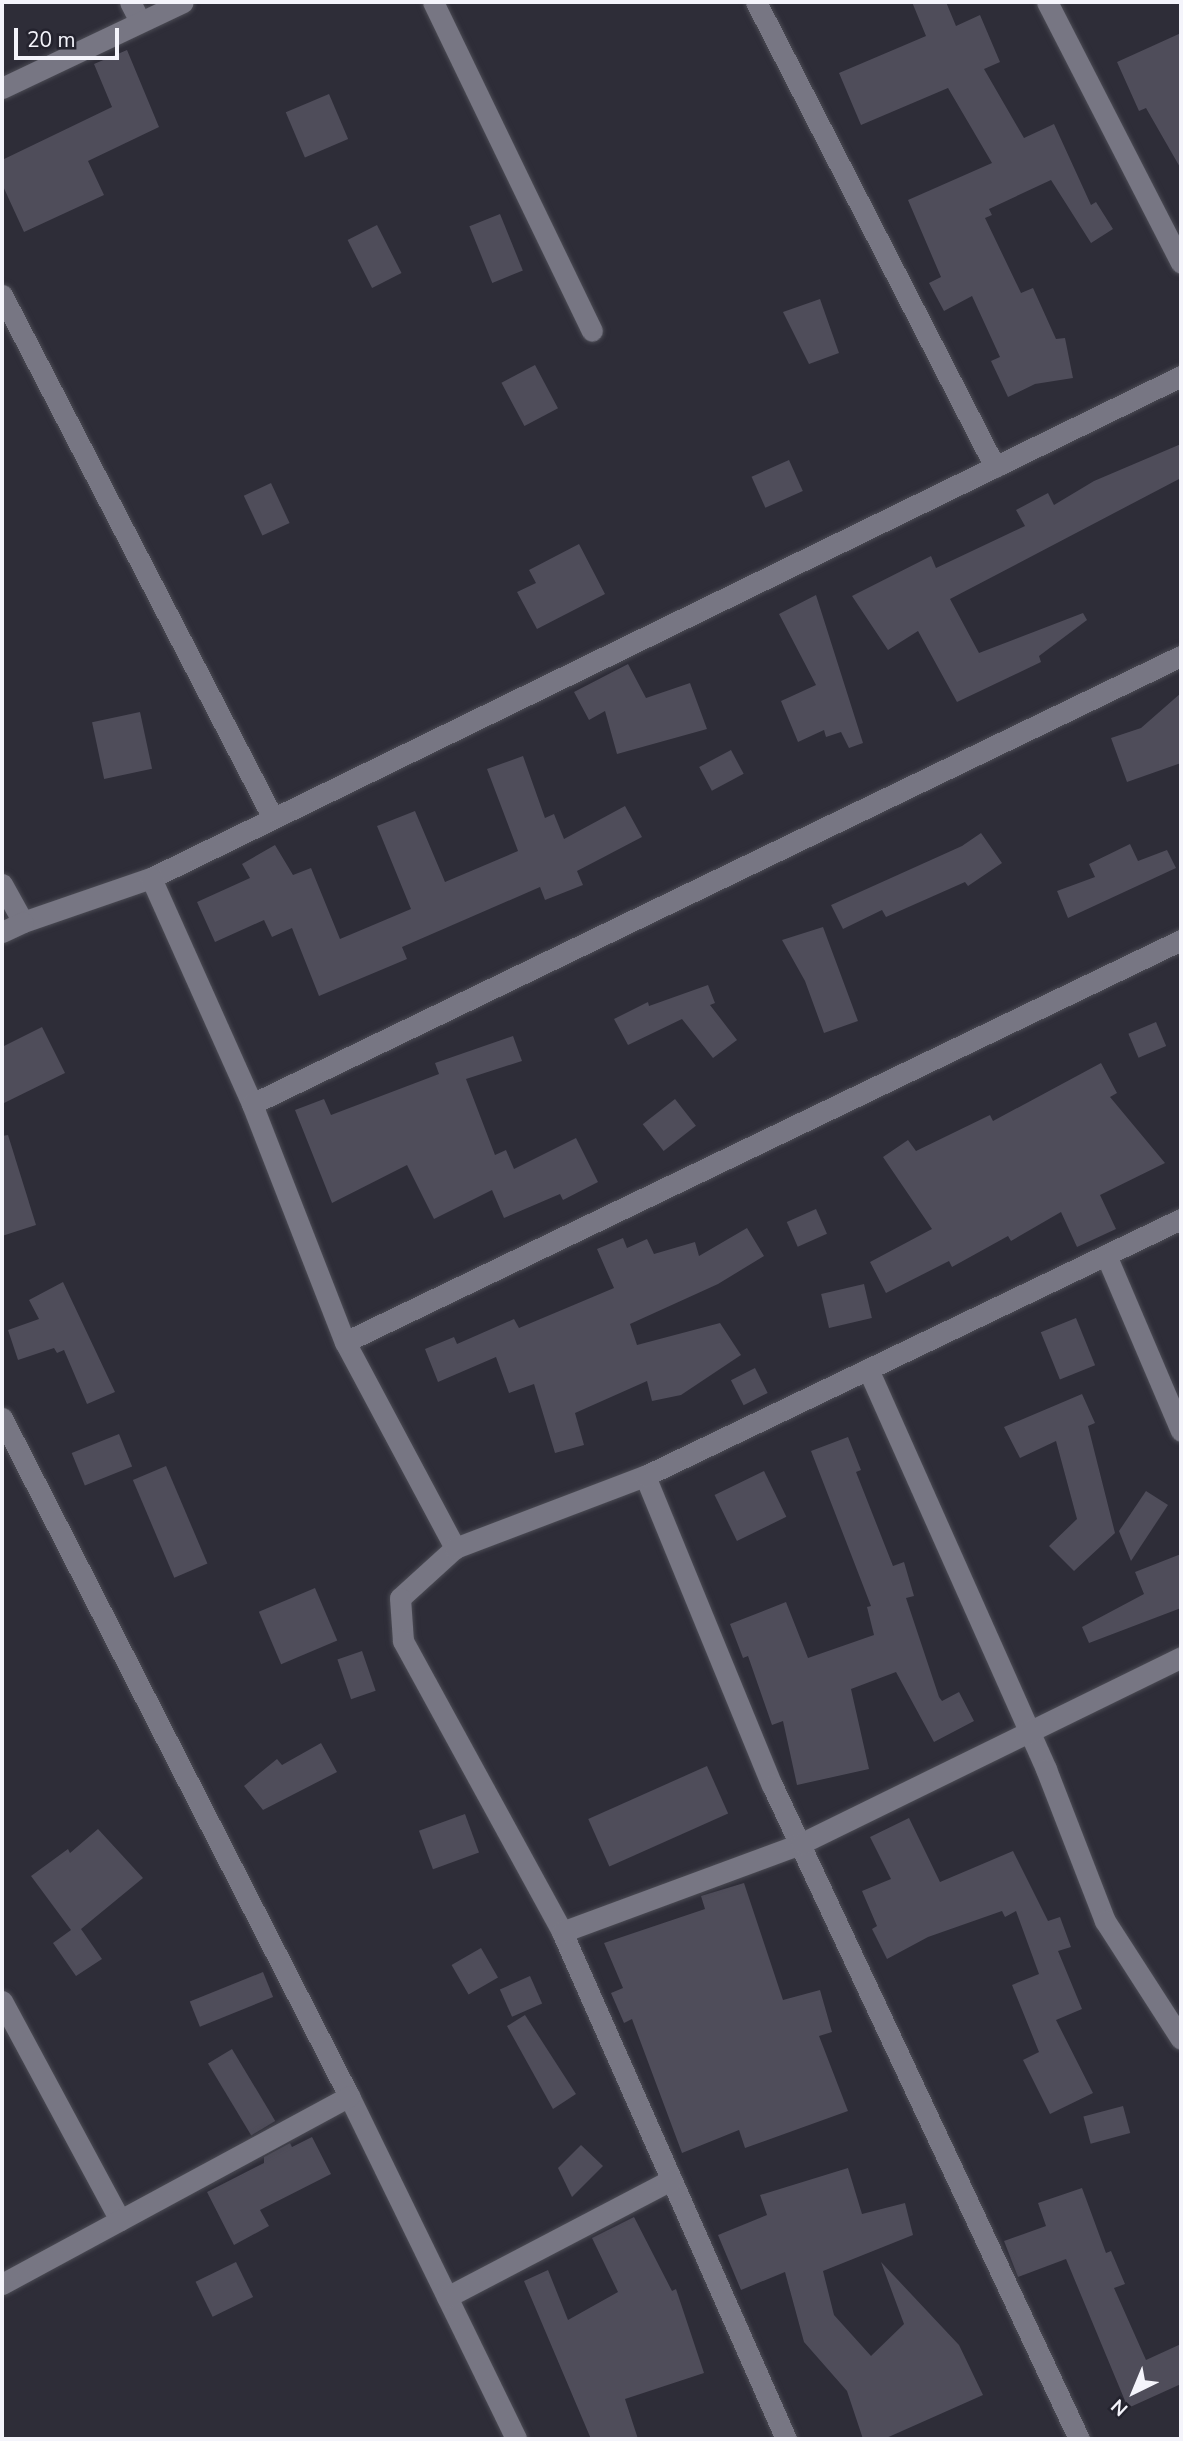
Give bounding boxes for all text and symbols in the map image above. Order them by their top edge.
scale bar [18,14,122,58]
text: 20 m [27,26,76,54]
north arrow [1099,2357,1169,2427]
text: N [1106,2393,1134,2422]

